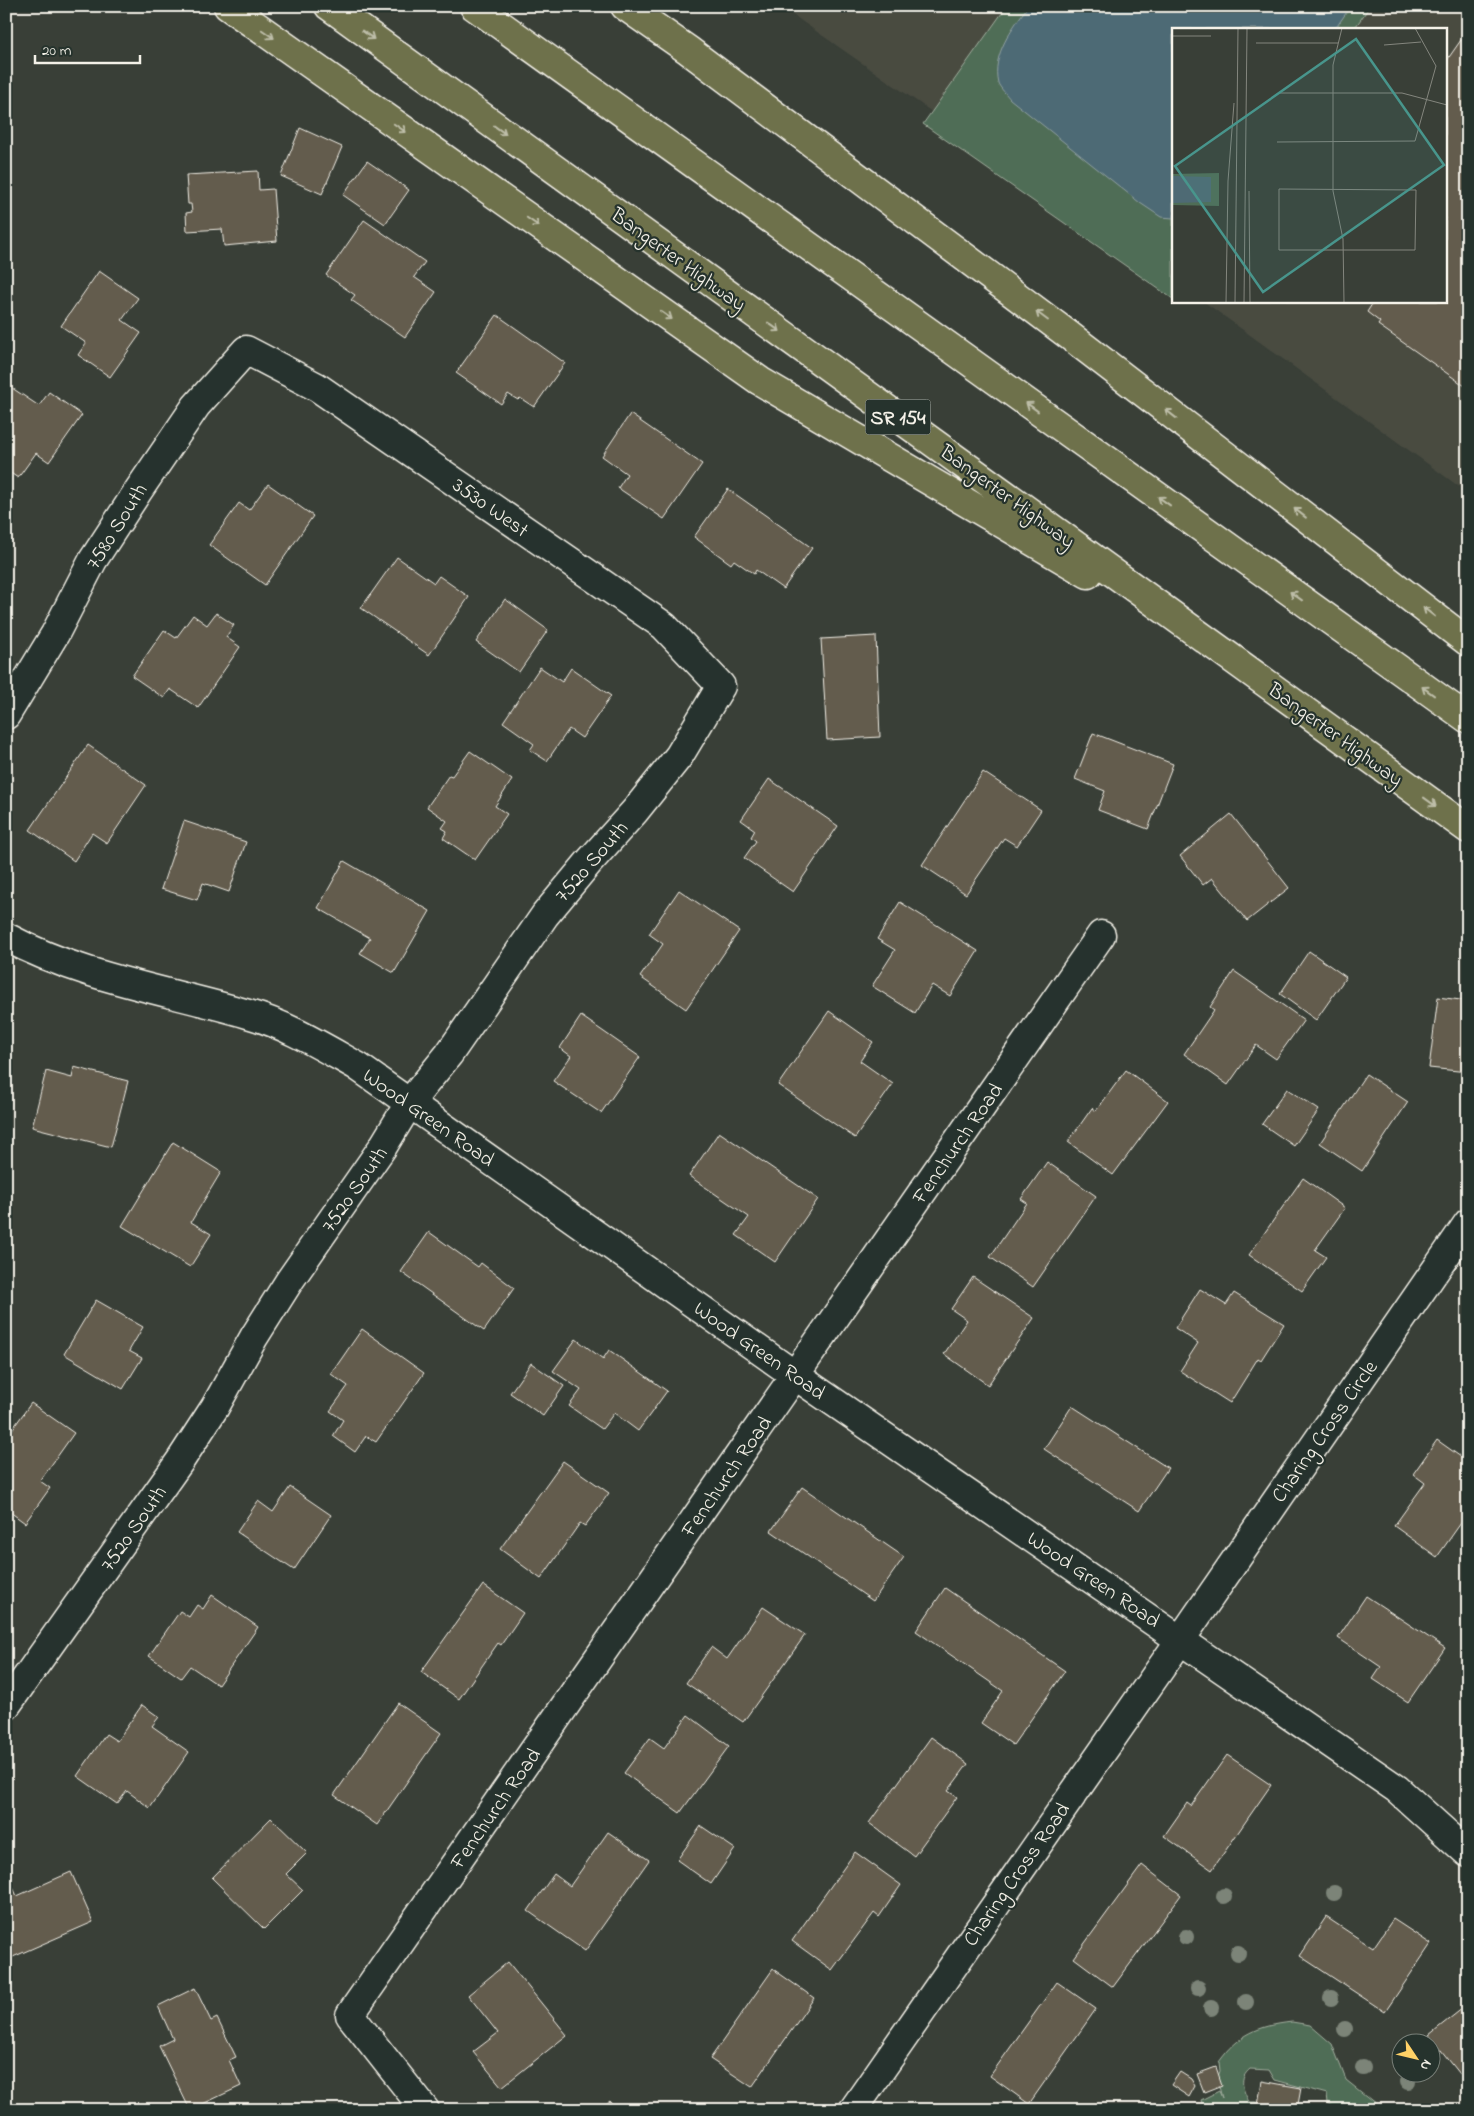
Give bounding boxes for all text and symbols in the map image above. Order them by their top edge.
inset map [1172,28,1446,302]
one-way arrow [260,29,274,40]
one-way arrow [361,30,375,40]
scale bar [35,32,140,64]
text: 20 m [42,40,72,62]
one-way arrow [393,123,407,133]
one-way arrow [493,125,507,135]
street label: Bangerter Highway [602,201,752,322]
one-way arrow [526,217,540,227]
one-way arrow [659,310,673,320]
one-way arrow [1036,310,1049,321]
one-way arrow [766,322,780,333]
road number: SR 154 [866,400,930,434]
one-way arrow [1025,402,1039,412]
one-way arrow [1165,409,1178,420]
street label: Bangerter Highway [931,438,1081,559]
street label: 3530 West [446,471,534,546]
street label: 7580 South [79,478,156,576]
one-way arrow [1157,496,1171,506]
one-way arrow [1294,508,1307,519]
one-way arrow [1289,591,1303,601]
one-way arrow [1423,607,1436,618]
street label: Bangerter Highway [1259,676,1409,797]
one-way arrow [1421,686,1435,696]
one-way arrow [1423,797,1437,807]
street label: 7520 South [549,815,636,909]
street label: Wood Green Road [356,1062,500,1175]
street label: Fenchurch Road [905,1077,1012,1211]
street label: 7520 South [315,1141,396,1239]
street label: Wood Green Road [687,1295,831,1408]
street label: Charing Cross Circle [1265,1354,1388,1511]
street label: Fenchurch Road [674,1410,781,1544]
street label: 7520 South [94,1480,175,1578]
street label: Wood Green Road [1020,1525,1166,1637]
street label: Fenchurch Road [443,1742,550,1876]
street label: Charing Cross Road [957,1797,1080,1954]
north arrow [1392,2034,1442,2084]
text: N [1414,2055,1437,2074]

